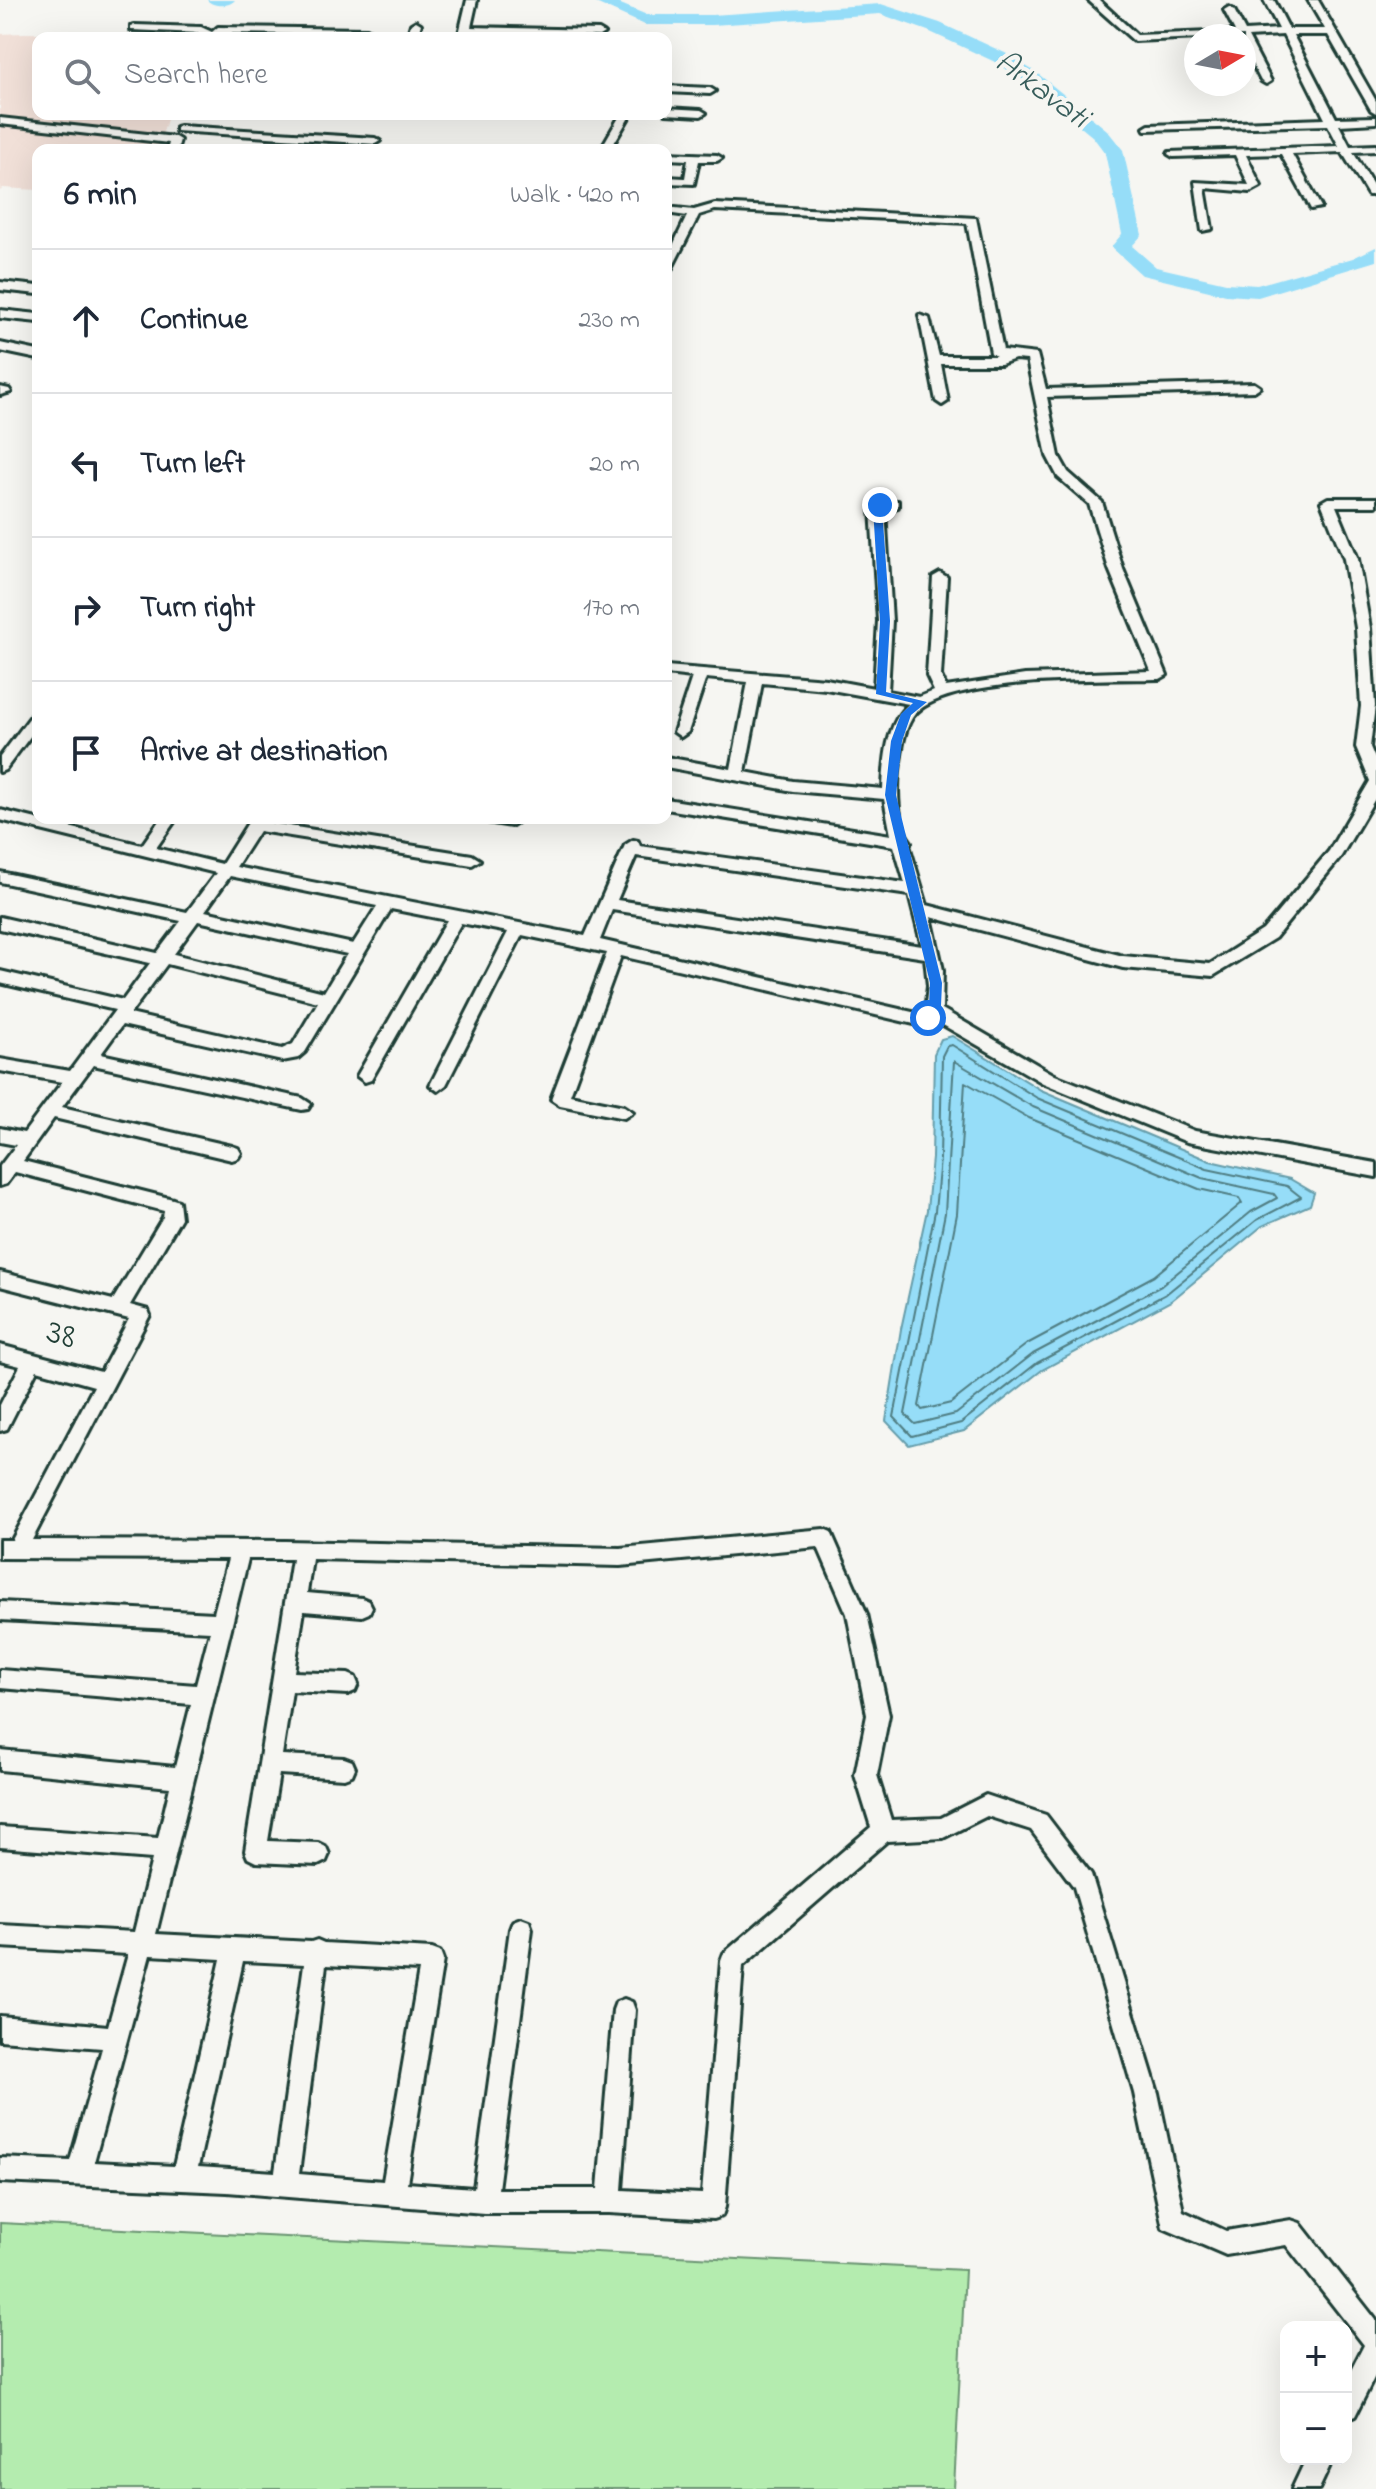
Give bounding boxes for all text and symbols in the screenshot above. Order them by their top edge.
north arrow [1184,24,1256,96]
search box [32,32,672,120]
water label: Arkavati [984,41,1101,143]
icon: search [60,54,104,98]
text: Search here [124,54,268,98]
text: 6 min [64,171,137,221]
text: Walk · 420 m [510,177,640,215]
icon: ahead [64,299,108,343]
text: Continue [140,299,248,343]
text: 230 m [578,302,640,340]
icon: left [64,443,108,487]
text: Turn left [140,443,245,487]
text: 20 m [589,446,640,484]
route end [862,487,898,523]
icon: right [64,587,108,631]
text: Turn right [140,587,255,631]
text: 170 m [583,590,640,628]
icon: arrive [64,731,108,775]
text: Arrive at destination [140,731,388,775]
route start [910,1000,946,1036]
street label: 38 [40,1307,82,1365]
map controls [1280,2321,1352,2465]
button: + [1280,2321,1352,2393]
button: − [1280,2393,1352,2465]

